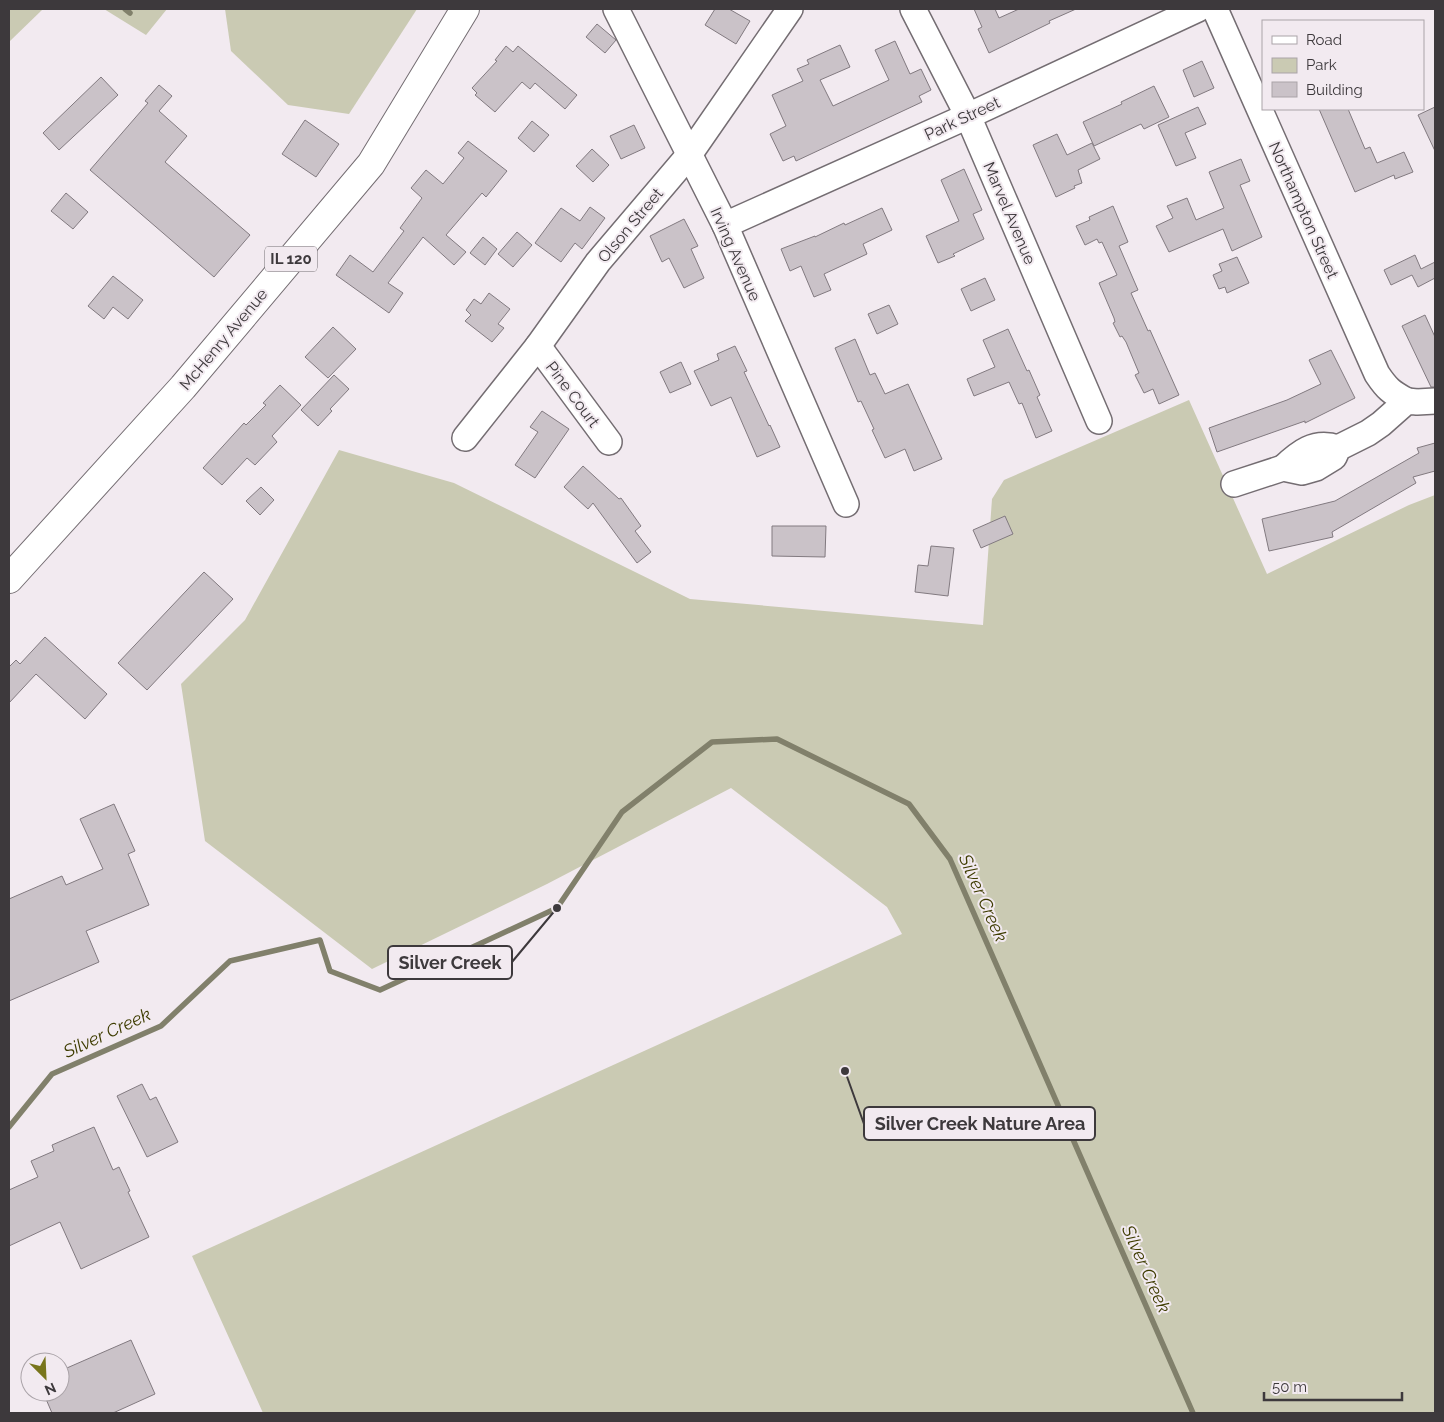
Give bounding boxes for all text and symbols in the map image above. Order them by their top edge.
legend [1262,20,1424,110]
text: Road [1306,31,1342,49]
text: Park [1306,56,1337,74]
text: Building [1306,81,1363,99]
street label: Park Street [921,92,1004,144]
street label: Northampton Street [1265,139,1343,282]
street label: Marvel Avenue [979,159,1040,267]
street label: Olson Street [594,184,667,266]
street label: Irving Avenue [706,204,765,304]
road number: IL 120 [265,246,317,272]
street label: McHenry Avenue [175,285,271,394]
street label: Pine Court [542,358,604,431]
water label: Silver Creek [954,850,1012,945]
callout: Silver Creek [388,946,512,979]
text: Silver Creek [399,952,502,973]
water label: Silver Creek [59,1003,154,1062]
callout: Silver Creek Nature Area [864,1107,1095,1140]
text: Silver Creek Nature Area [875,1113,1085,1134]
water label: Silver Creek [1117,1221,1175,1316]
north arrow [20,1352,70,1402]
scale bar [1264,1370,1402,1402]
text: 50 m [1272,1378,1307,1396]
text: N [42,1379,58,1398]

